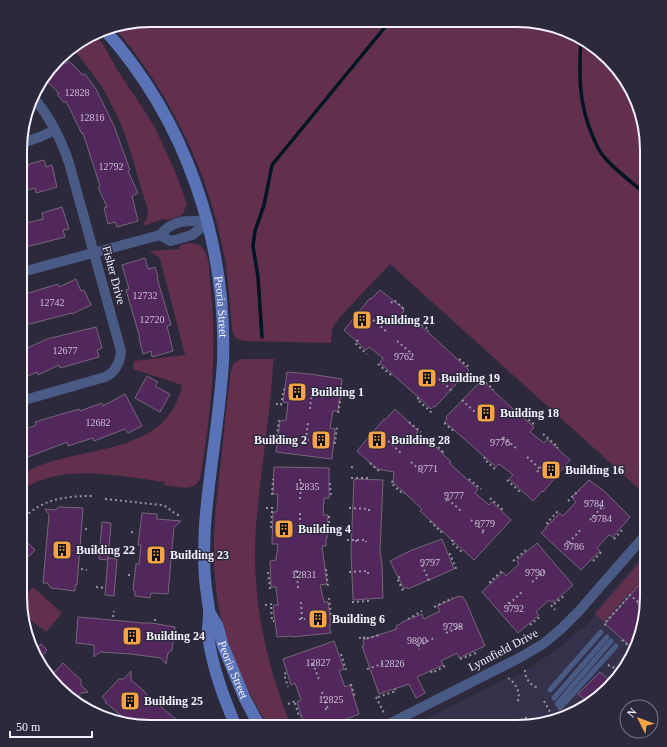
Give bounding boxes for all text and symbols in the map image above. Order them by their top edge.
house number: 12828 [65,87,90,98]
house number: 12816 [80,112,105,123]
house number: 12792 [99,161,124,172]
street label: Fisher Drive [99,244,129,306]
street label: Peoria Street [211,275,230,338]
house number: 12732 [133,290,158,301]
house number: 12742 [40,297,65,308]
building icon: Building 21 [351,309,373,331]
place label: Building 21 [376,313,435,327]
house number: 12720 [140,314,165,325]
house number: 12677 [53,345,78,356]
house number: 9762 [394,351,414,362]
building icon: Building 19 [416,367,438,389]
place label: Building 19 [441,371,500,385]
building icon: Building 1 [286,381,308,403]
place label: Building 1 [311,385,364,399]
building icon: Building 18 [475,402,497,424]
place label: Building 18 [500,406,559,420]
house number: 12682 [86,417,111,428]
building icon: Building 2 [310,429,332,451]
building icon: Building 28 [366,429,388,451]
place label: Building 2 [254,433,307,447]
place label: Building 28 [391,433,450,447]
house number: 9776 [490,437,510,448]
building icon: Building 16 [540,459,562,481]
house number: 9771 [418,463,438,474]
place label: Building 16 [565,463,624,477]
house number: 12835 [295,481,320,492]
house number: 9777 [444,490,464,501]
house number: 9784 [584,498,604,509]
house number: 9784 [592,513,612,524]
building icon: Building 4 [273,518,295,540]
house number: 9779 [475,518,495,529]
place label: Building 4 [298,522,351,536]
building icon: Building 22 [51,539,73,561]
house number: 9786 [564,541,584,552]
place label: Building 22 [76,543,135,557]
building icon: Building 23 [145,544,167,566]
place label: Building 23 [170,548,229,562]
house number: 9797 [420,557,440,568]
house number: 9790 [525,567,545,578]
house number: 12831 [292,569,317,580]
house number: 9792 [504,603,524,614]
building icon: Building 6 [307,608,329,630]
place label: Building 6 [332,612,385,626]
house number: 9798 [443,621,463,632]
building icon: Building 24 [121,625,143,647]
street label: Lynnfield Drive [466,626,540,674]
place label: Building 24 [146,629,205,643]
house number: 9800 [407,635,427,646]
street label: Peoria Street [215,639,251,702]
house number: 12827 [306,657,331,668]
house number: 12826 [380,658,405,669]
building icon: Building 25 [119,690,141,712]
place label: Building 25 [144,694,203,708]
house number: 12825 [319,694,344,705]
north arrow [619,699,659,739]
text: N [624,705,639,719]
scale bar [10,713,92,739]
text: 50 m [16,720,41,734]

